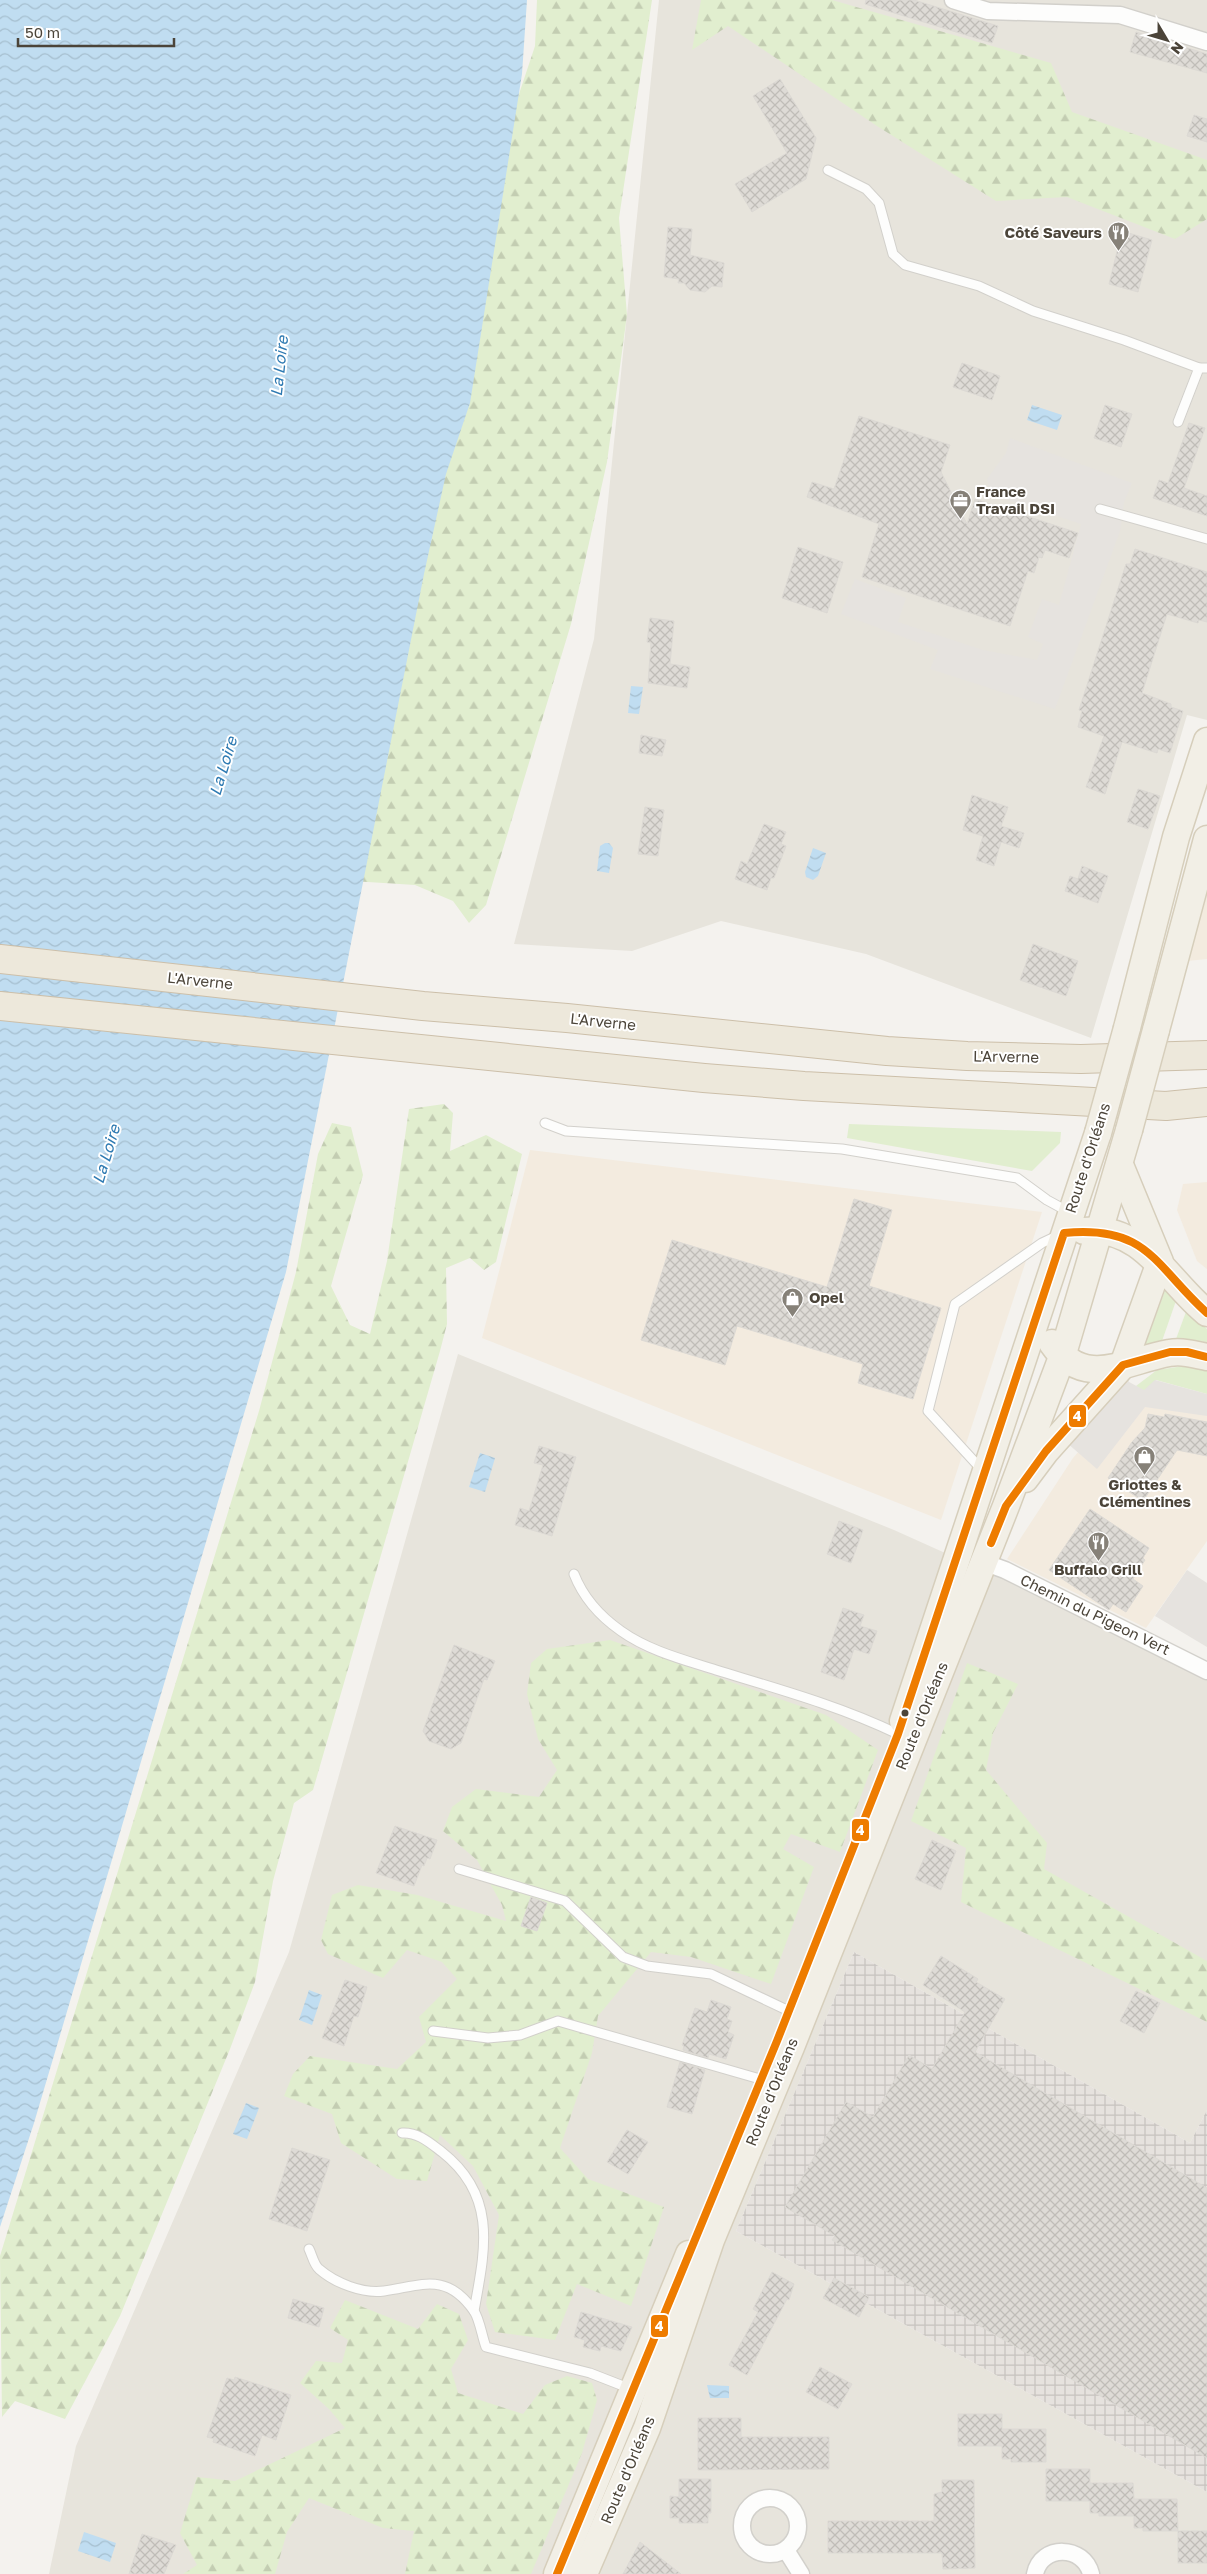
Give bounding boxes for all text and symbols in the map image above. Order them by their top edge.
scale bar [18,15,174,47]
north arrow [1142,15,1192,65]
text: 50 m [25,23,60,41]
text: N [1168,39,1188,58]
restaurant icon: Côté Saveurs [1106,221,1130,252]
place label: Côté Saveurs [1005,223,1102,241]
water label: La Loire [266,333,292,397]
place label: France Travail DSI [976,482,1055,517]
office icon: France Travail DSI [948,489,972,520]
water label: La Loire [205,732,242,798]
street label: L'Arverne [166,968,234,992]
street label: L'Arverne [569,1009,637,1033]
street label: L'Arverne [973,1046,1040,1066]
street label: Route d'Orléans [1061,1100,1113,1215]
water label: La Loire [88,1120,125,1186]
shop icon: Opel [781,1286,805,1317]
place label: Opel [809,1288,844,1306]
line badge: 4 [1068,1404,1087,1428]
text: 4 [1073,1407,1082,1424]
shop icon: Griottes & Clémentines [1133,1445,1157,1476]
place label: Griottes & Clémentines [1099,1475,1191,1510]
restaurant icon: Buffalo Grill [1086,1530,1110,1561]
place label: Buffalo Grill [1054,1560,1142,1578]
street label: Chemin du Pigeon Vert [1018,1570,1173,1658]
street label: Route d'Orléans [891,1659,951,1772]
unlabelled marker [900,1708,910,1718]
line badge: 4 [851,1818,870,1842]
text: 4 [856,1821,865,1838]
street label: Route d'Orléans [741,2035,801,2148]
line badge: 4 [650,2314,669,2338]
text: 4 [655,2317,664,2334]
street label: Route d'Orléans [596,2413,658,2526]

